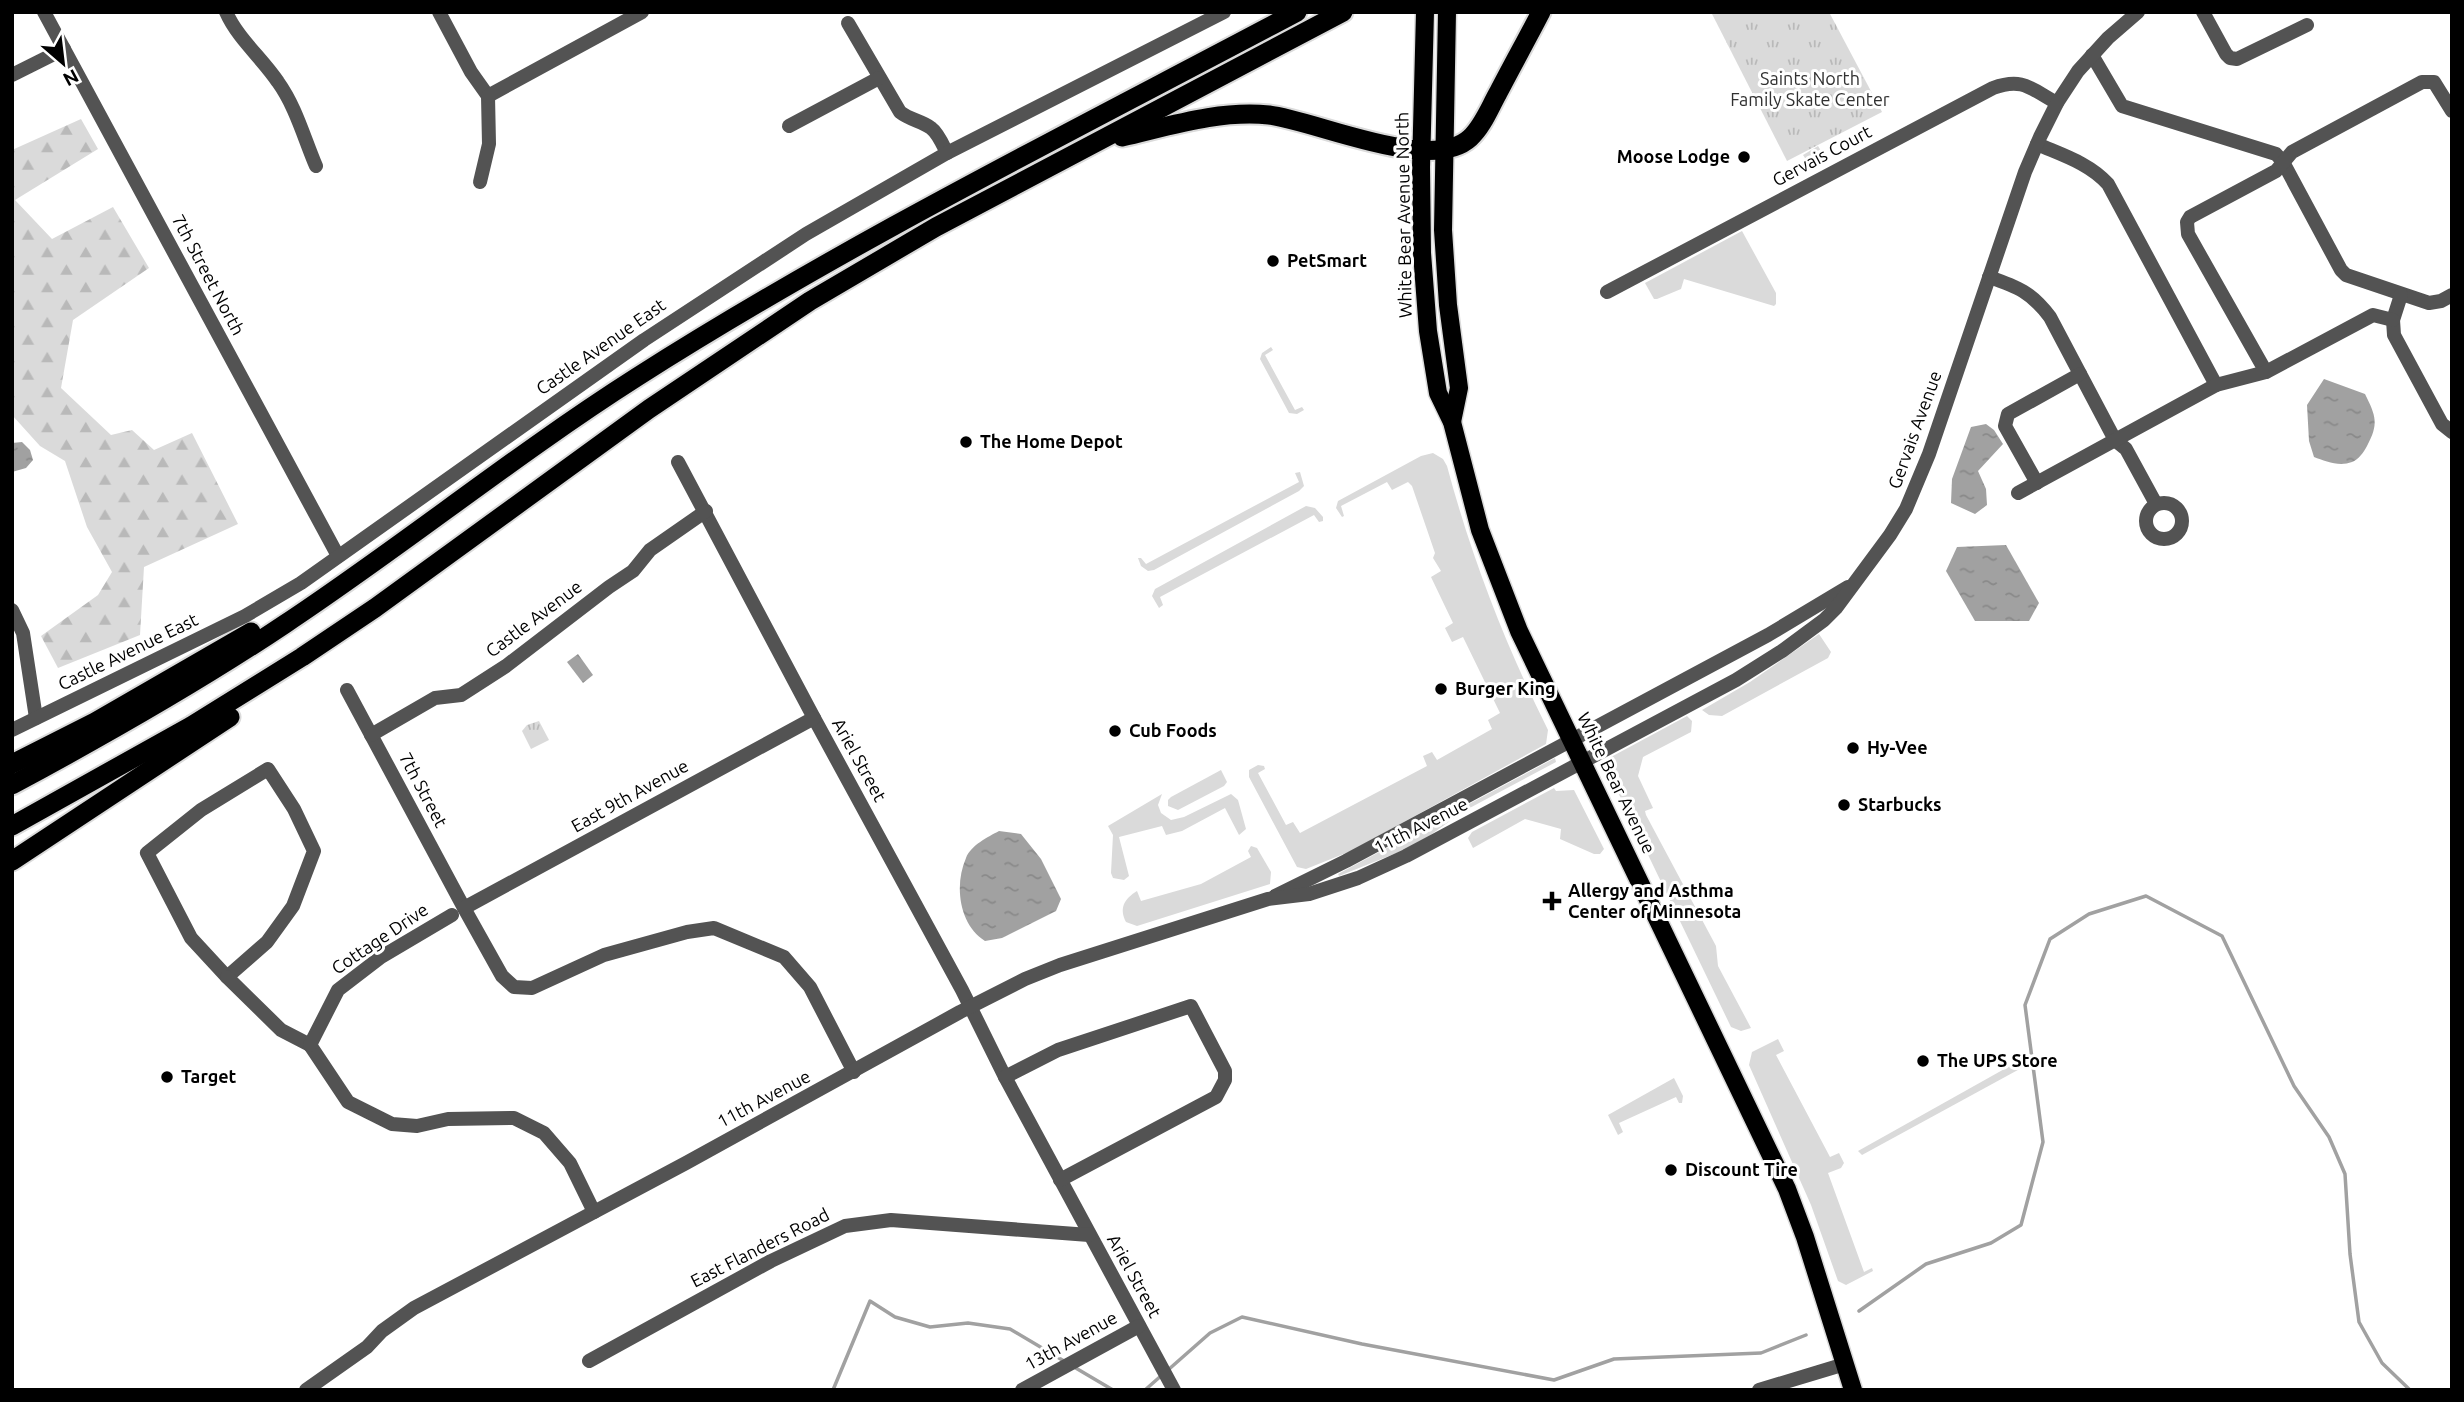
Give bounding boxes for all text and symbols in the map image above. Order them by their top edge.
north arrow [28,28,98,98]
text: N [60,65,82,91]
park label: Saints North Family Skate Center [1730,68,1890,109]
street label: White Bear Avenue North [1391,112,1415,318]
street label: Gervais Court [1769,121,1874,190]
place label: Moose Lodge [1617,146,1730,166]
marker: Moose Lodge [1736,149,1752,165]
street label: 7th Street North [169,211,249,338]
place label: PetSmart [1287,250,1367,270]
marker: PetSmart [1265,253,1281,269]
street label: Castle Avenue East [532,294,669,398]
street label: Gervais Avenue [1883,368,1945,491]
place label: The Home Depot [980,431,1123,451]
marker: The Home Depot [958,434,974,450]
street label: Castle Avenue [482,576,585,661]
street label: Castle Avenue East [54,609,201,694]
place label: Burger King [1455,678,1556,698]
marker: Burger King [1433,681,1449,697]
street label: White Bear Avenue [1574,709,1660,856]
street label: Ariel Street [829,714,891,805]
place label: Cub Foods [1129,720,1217,740]
marker: Cub Foods [1107,723,1123,739]
place label: Hy-Vee [1867,737,1928,757]
marker: Hy-Vee [1845,740,1861,756]
street label: 7th Street [396,749,452,830]
street label: East 9th Avenue [568,755,691,836]
street label: 11th Avenue [1370,793,1471,857]
place label: Starbucks [1858,794,1942,814]
marker: Starbucks [1836,797,1852,813]
place label: Allergy and Asthma Center of Minnesota [1568,880,1741,921]
marker: Allergy and Asthma Center of Minnesota [1542,891,1562,911]
street label: Cottage Drive [327,899,431,978]
place label: The UPS Store [1937,1050,2058,1070]
marker: The UPS Store [1915,1053,1931,1069]
street label: 11th Avenue [714,1065,813,1131]
place label: Target [181,1066,237,1086]
marker: Target [159,1069,175,1085]
place label: Discount Tire [1685,1159,1798,1179]
marker: Discount Tire [1663,1162,1679,1178]
street label: East Flanders Road [687,1204,832,1291]
street label: Ariel Street [1104,1230,1166,1321]
street label: 13th Avenue [1021,1307,1120,1374]

